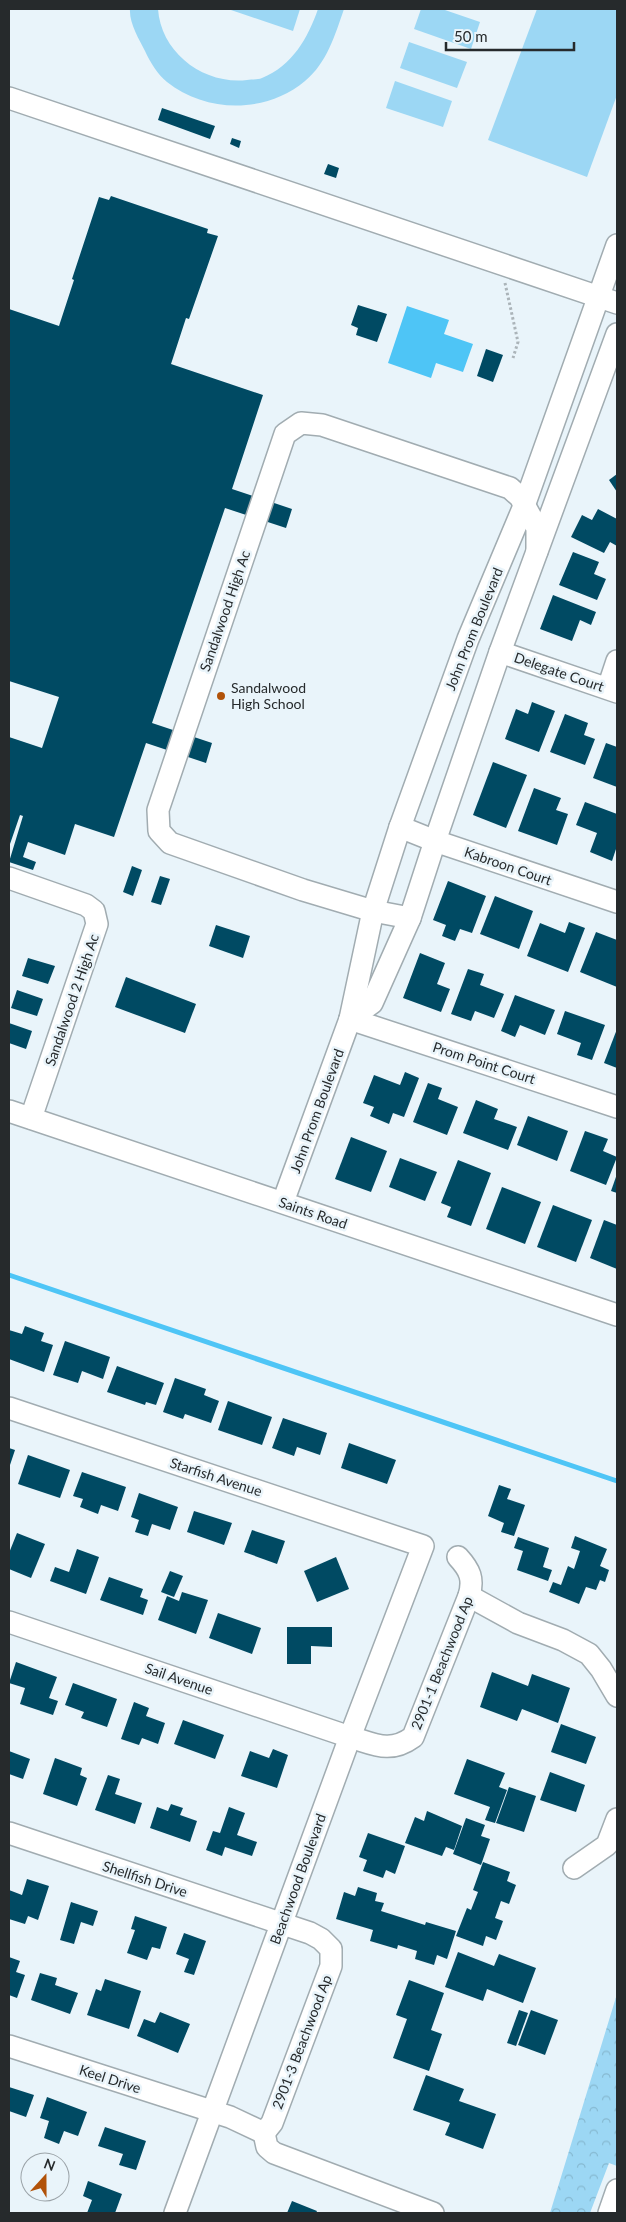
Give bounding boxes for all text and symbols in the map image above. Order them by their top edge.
scale bar [446,20,574,52]
text: 50 m [454,27,488,45]
street label: Sandalwood High Ac [196,548,253,674]
street label: John Prom Boulevard [441,565,506,693]
street label: Delegate Court [512,648,606,695]
place label: Sandalwood High School [231,679,306,712]
marker: Sandalwood High School [215,690,227,702]
street label: Kabroon Court [462,843,554,888]
street label: Sandalwood 2 High Ac [41,931,102,1068]
street label: Prom Point Court [431,1038,538,1087]
street label: John Prom Boulevard [286,1046,347,1175]
street label: Saints Road [277,1193,350,1232]
street label: Starfish Avenue [168,1454,264,1499]
street label: 2901-1 Beachwood Ap [407,1594,476,1732]
street label: Sail Avenue [143,1659,215,1698]
street label: Beachwood Boulevard [266,1811,329,1947]
street label: Shellfish Drive [101,1857,190,1900]
street label: 2901-3 Beachwood Ap [268,1972,335,2111]
street label: Keel Drive [77,2061,143,2096]
north arrow [20,2152,70,2202]
text: N [42,2155,58,2174]

